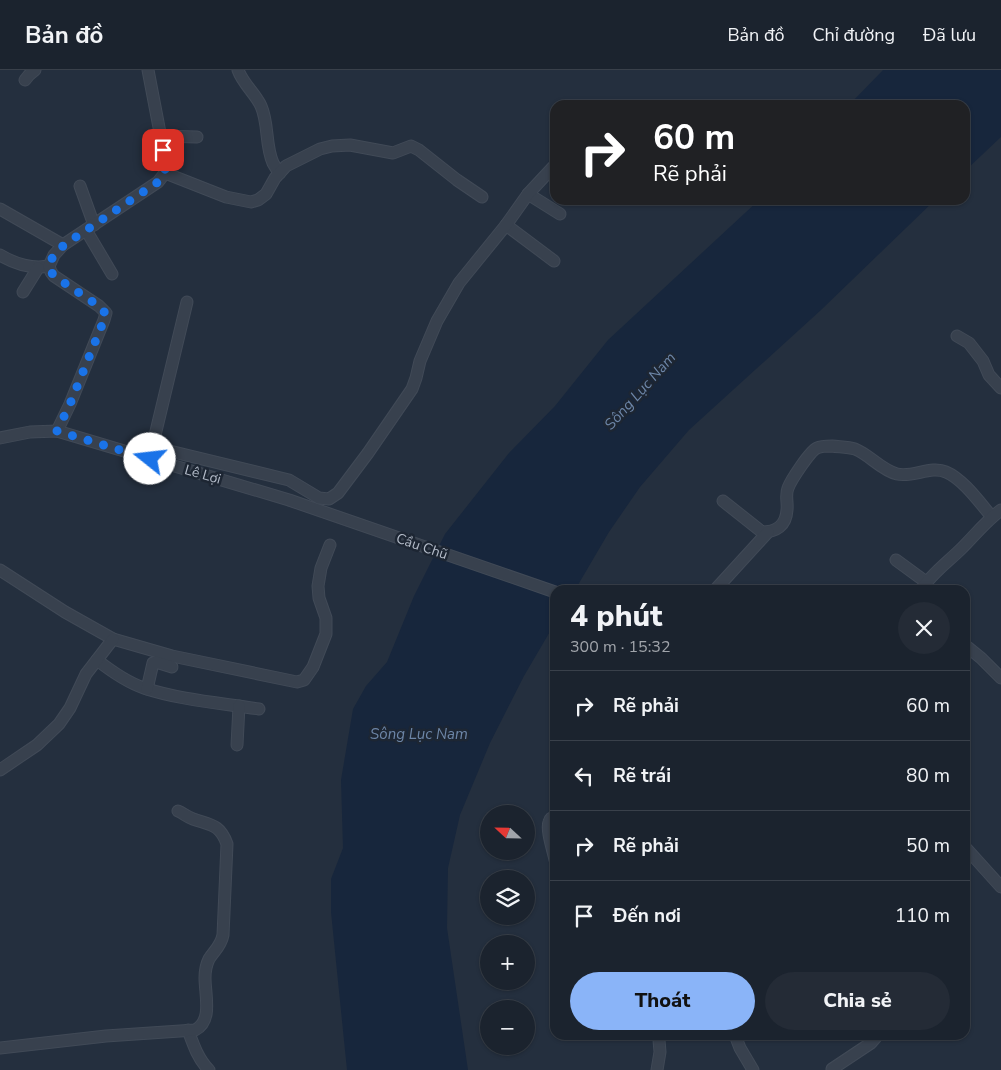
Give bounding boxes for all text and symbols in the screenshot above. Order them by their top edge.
text: Bản đồ [25,19,103,51]
text: Bản đồ [727,23,784,47]
text: Chỉ đường [812,23,895,47]
text: Đã lưu [923,23,976,47]
text: 60 m [653,114,735,161]
icon: right [570,120,635,185]
pin [142,129,184,171]
icon: arrive [149,136,177,164]
text: Rẽ phải [653,159,727,189]
water label: Sông Lục Nam [600,348,680,434]
position arrow [123,432,175,484]
street label: Lê Lợi [182,460,223,489]
street label: Cầu Chũ [394,529,450,564]
text: 4 phút [570,596,662,637]
button: close [898,602,950,654]
text: 300 m · 15:32 [570,636,671,658]
icon: right [570,692,598,720]
text: Rẽ phải [613,693,679,719]
text: 60 m [906,693,950,719]
water label: Sông Lục Nam [370,724,468,744]
icon: left [570,762,598,790]
text: Rẽ trái [613,763,671,789]
text: 80 m [906,763,950,789]
north arrow [480,805,535,860]
map controls [480,805,535,1055]
icon: right [570,832,598,860]
text: Rẽ phải [613,833,679,859]
text: 50 m [906,833,950,859]
button: layers [480,870,535,925]
icon: arrive [570,902,598,930]
text: Đến nơi [613,903,681,929]
text: 110 m [895,903,950,929]
button: + [480,935,535,990]
button: Thoát [570,972,755,1030]
button: Chia sẻ [765,972,950,1030]
button: − [480,1000,535,1055]

